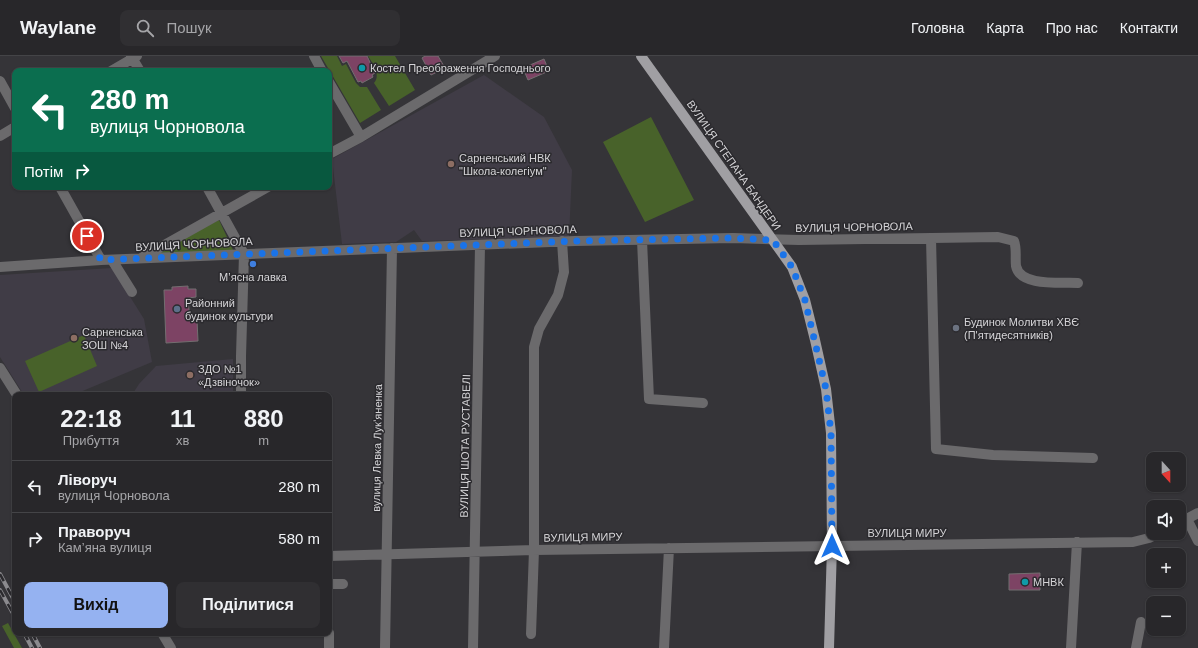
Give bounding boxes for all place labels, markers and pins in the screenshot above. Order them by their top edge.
place label: Костел Преображення Господнього [370,62,551,74]
marker: Костел Преображення Господнього [357,63,367,73]
place label: Сарненський НВК "Школа-колегіум" [459,152,551,177]
marker: Сарненський НВК "Школа-колегіум" [446,159,456,169]
pin [70,219,104,253]
marker: Мʼясна лавка [248,259,258,269]
place label: Мʼясна лавка [219,271,288,283]
place label: Районний будинок культури [185,297,273,322]
marker: Районний будинок культури [172,304,182,314]
place label: Будинок Молитви ХВЄ (П'ятидесятників) [964,316,1079,341]
marker: Будинок Молитви ХВЄ (П'ятидесятників) [951,323,961,333]
place label: Сарненська ЗОШ №4 [82,326,144,351]
marker: Сарненська ЗОШ №4 [69,333,79,343]
place label: ЗДО №1 «Дзвіночок» [198,363,260,388]
marker: ЗДО №1 «Дзвіночок» [185,370,195,380]
place label: МНВК [1033,576,1064,588]
marker: МНВК [1020,577,1030,587]

